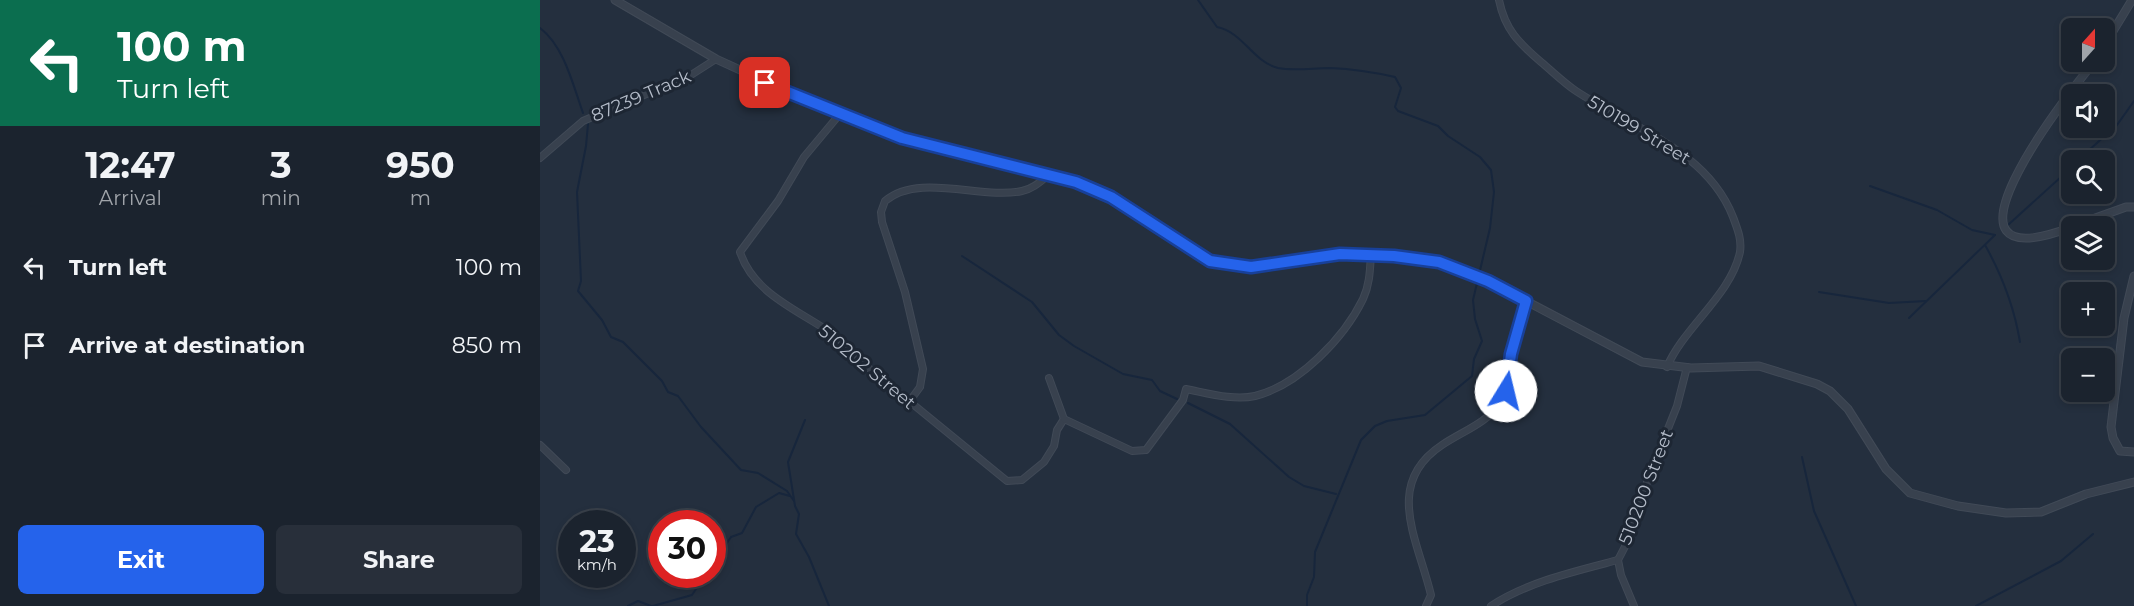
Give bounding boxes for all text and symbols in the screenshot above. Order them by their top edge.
north arrow [2061,18,2115,72]
map controls [2061,18,2115,402]
text: 100 m [117,20,246,72]
icon: left [18,24,96,102]
pin [739,57,790,108]
street label: 87239 Track [588,65,694,127]
icon: arrive [748,66,781,99]
text: Turn left [117,72,230,105]
button: sound [2061,84,2115,138]
street label: 510199 Street [1584,91,1694,169]
text: 12:47 [85,143,176,187]
text: 3 [270,143,291,187]
text: 950 [386,143,455,187]
button: search [2061,150,2115,204]
text: Arrival [99,186,162,210]
text: min [261,186,301,210]
text: m [410,186,431,210]
button: layers [2061,216,2115,270]
icon: left [18,251,51,284]
text: Turn left [69,254,167,281]
text: 100 m [456,254,522,281]
button: + [2061,282,2115,336]
street label: 510202 Street [814,320,920,414]
icon: arrive [18,329,51,362]
text: Arrive at destination [69,332,305,359]
text: 850 m [452,332,522,359]
button: − [2061,348,2115,402]
position arrow [1474,359,1538,423]
street label: 510200 Street [1614,426,1678,548]
speed limit sign: 30 [648,510,726,588]
text: 23 [579,523,615,560]
button: Exit [18,525,264,594]
button: Share [276,525,522,594]
text: km/h [577,555,617,574]

